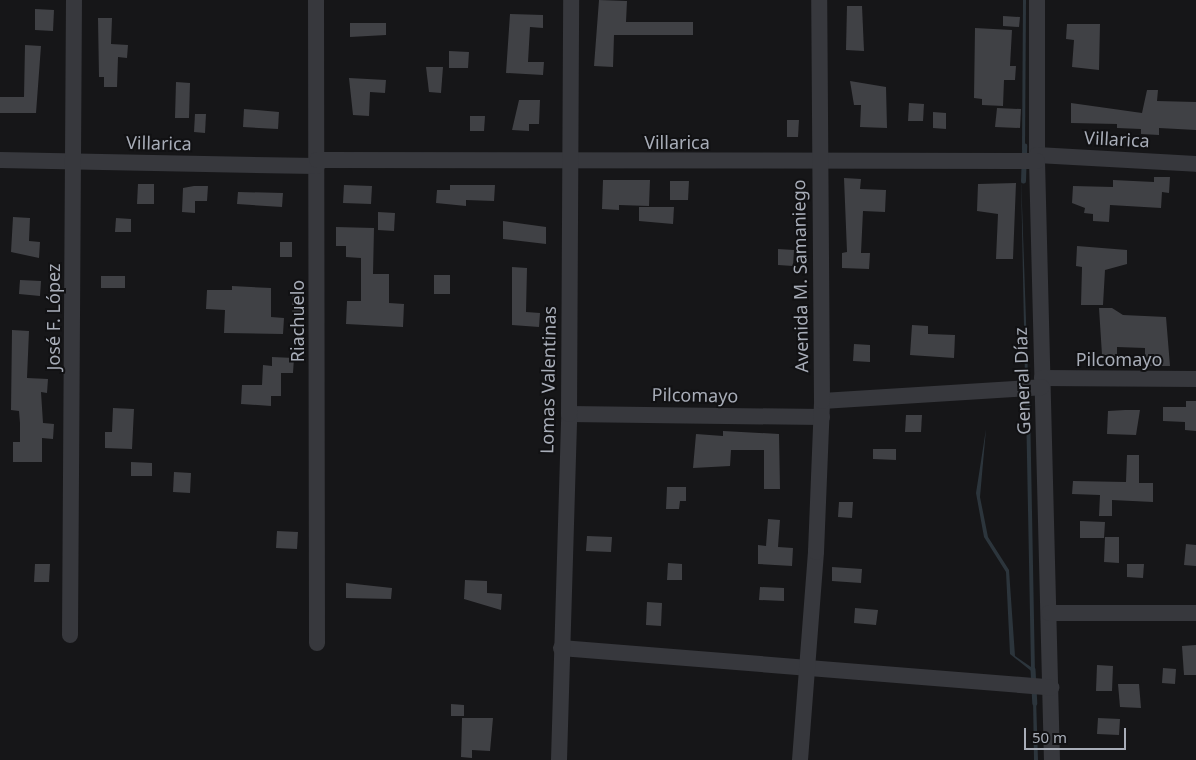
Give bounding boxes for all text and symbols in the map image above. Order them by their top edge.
street label: Villarica [1084,126,1150,152]
street label: Villarica [644,131,710,153]
street label: Villarica [126,132,192,154]
street label: Avenida M. Samaniego [788,179,812,373]
street label: José F. López [42,264,64,370]
street label: Riachuelo [286,280,308,362]
street label: Lomas Valentinas [536,306,560,454]
street label: General Díaz [1009,327,1035,435]
street label: Pilcomayo [1076,348,1162,370]
street label: Pilcomayo [651,383,739,407]
scale bar [1026,718,1128,750]
text: 50 m [1032,727,1067,747]

